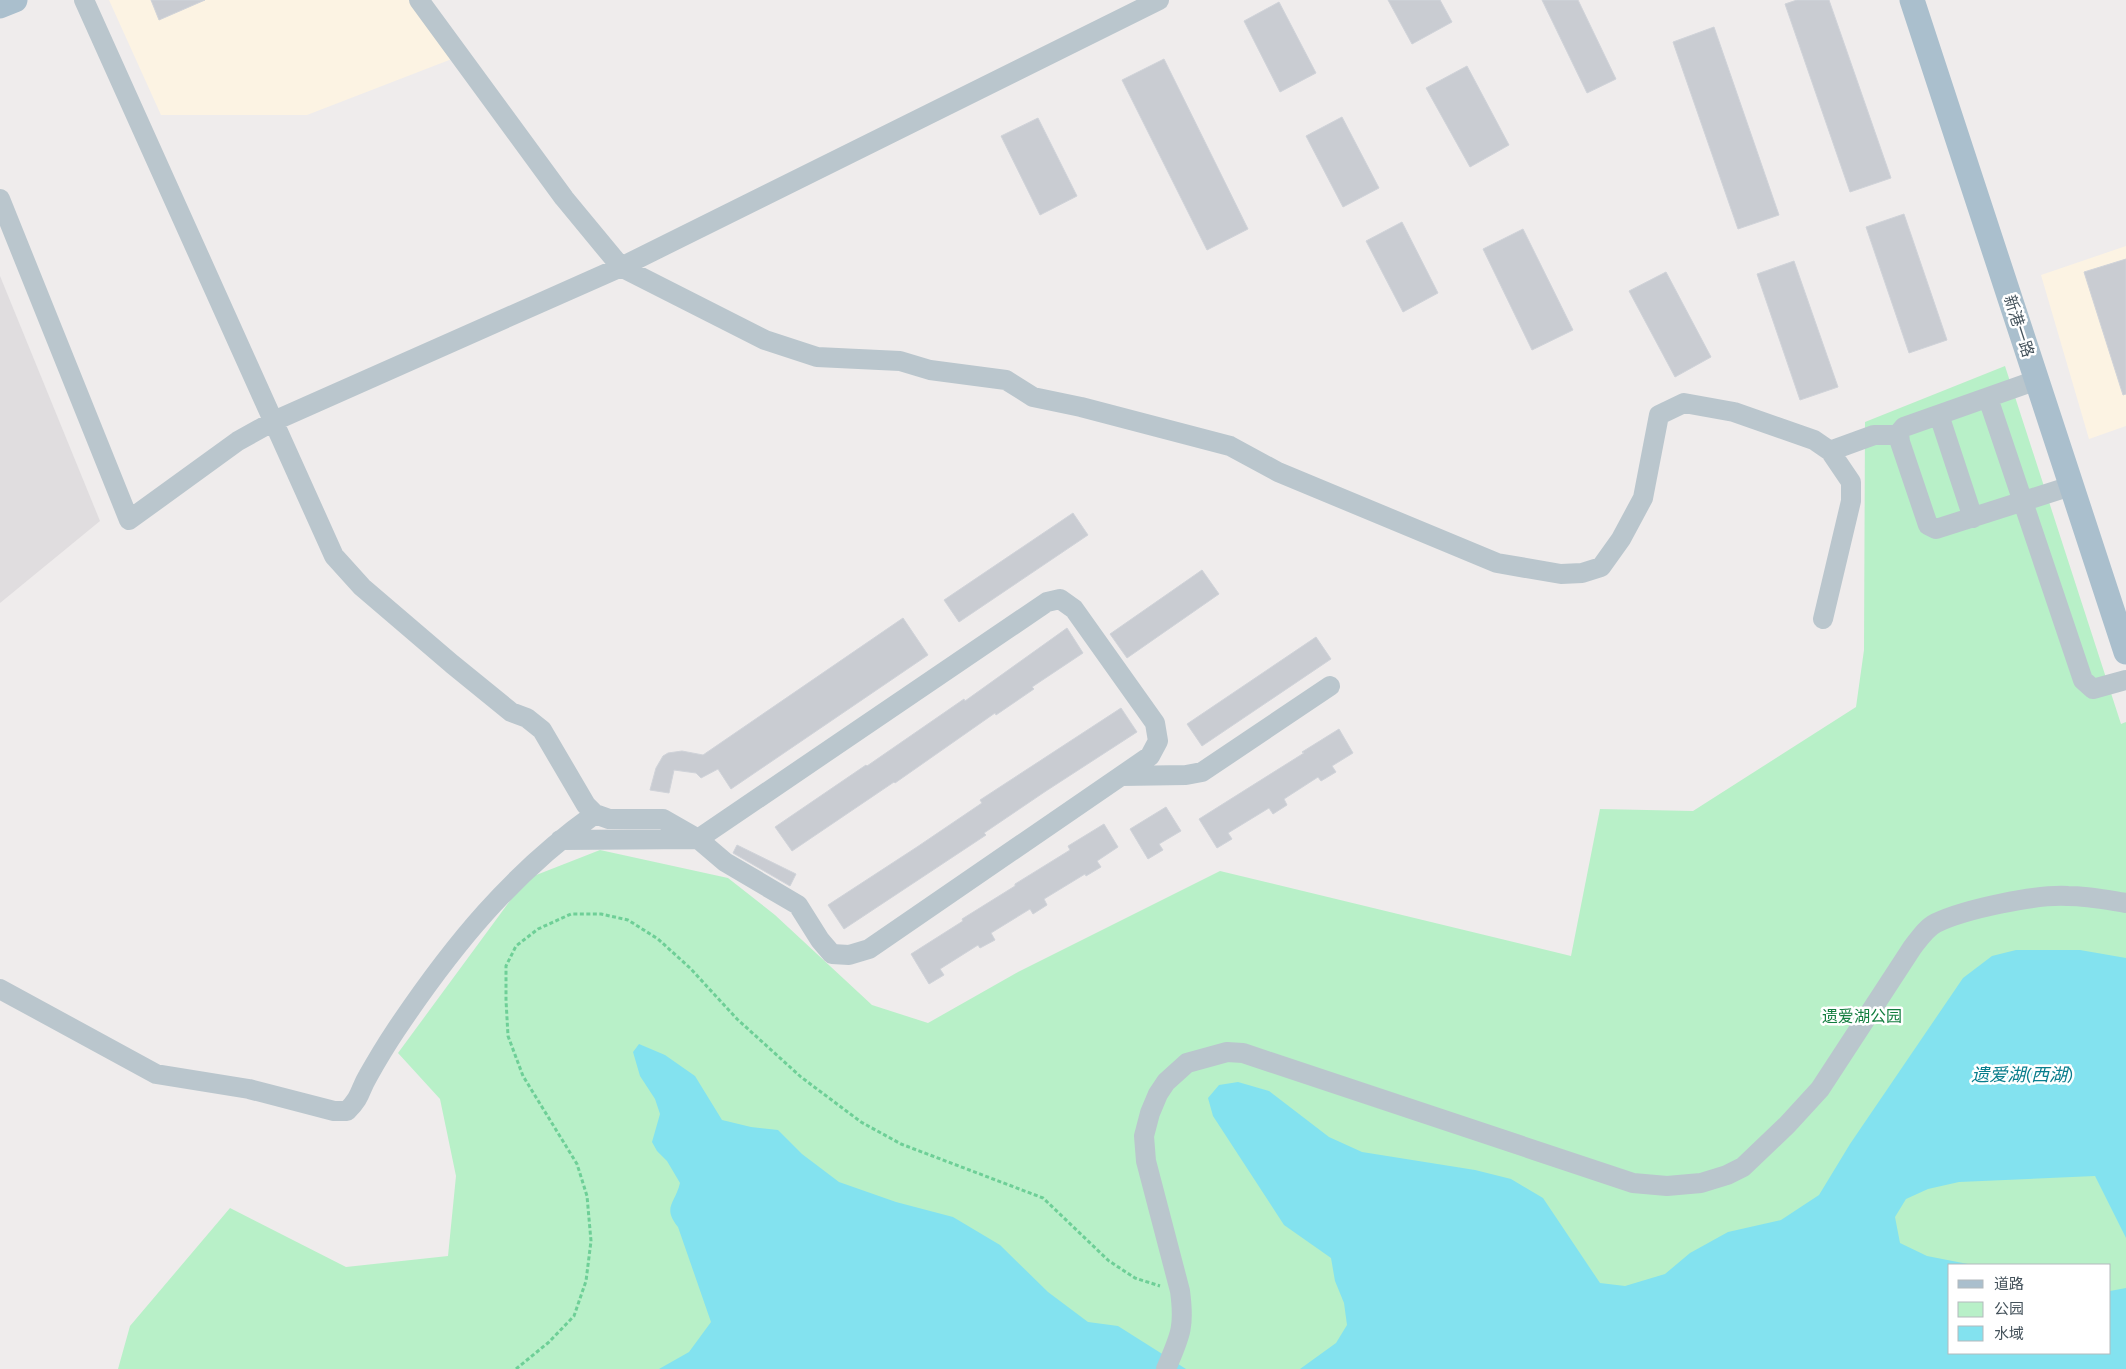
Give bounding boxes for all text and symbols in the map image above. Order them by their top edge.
street label: 新港一路 [2000,293,2038,359]
park label: 遗爱湖公园 [1822,1007,1902,1026]
water label: 遗爱湖(西湖) [1971,1064,2073,1086]
legend [1948,1264,2111,1354]
text: 道路 [1994,1275,2024,1293]
text: 公园 [1994,1300,2024,1318]
text: 水域 [1994,1325,2024,1343]

